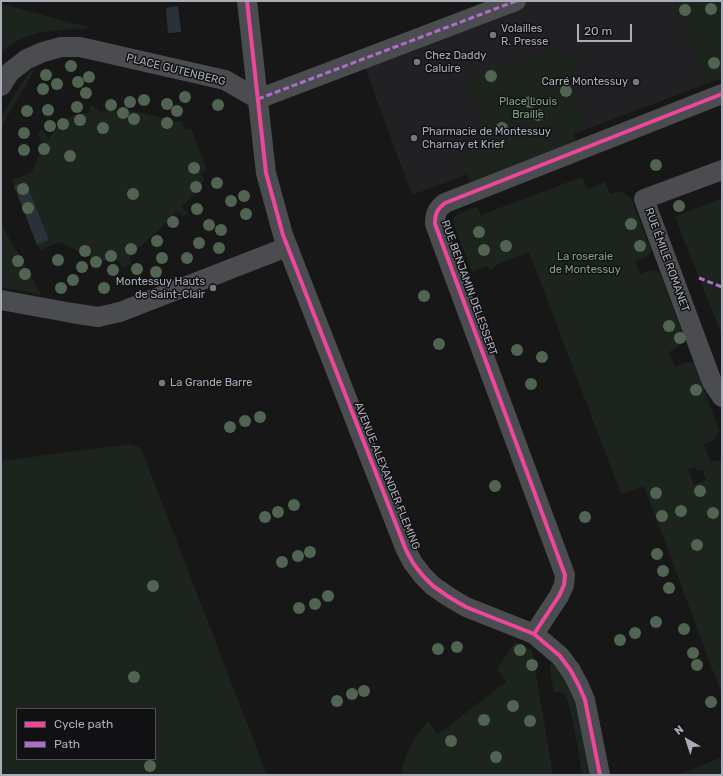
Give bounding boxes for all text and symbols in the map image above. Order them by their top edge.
scale bar [579,16,634,42]
place label: Volailles R. Presse [501,22,548,48]
text: 20 m [584,24,612,38]
marker: Volailles R. Presse [488,30,498,40]
place label: Chez Daddy Caluire [425,49,486,75]
street label: PLACE GUTENBERG [125,51,227,89]
marker: Chez Daddy Caluire [412,57,422,67]
place label: Carré Montessuy [541,75,628,89]
marker: Carré Montessuy [631,77,641,87]
park label: Place Louis Braille [499,95,557,121]
place label: Pharmacie de Montessuy Charnay et Krief [422,125,551,151]
marker: Pharmacie de Montessuy Charnay et Krief [409,133,419,143]
street label: RUE ÉMILE ROMANET [642,206,692,314]
street label: RUE BENJAMIN DELESSERT [438,218,500,358]
park label: La roseraie de Montessuy [549,250,621,276]
place label: Montessuy Hauts de Saint-Clair [116,275,205,301]
marker: Montessuy Hauts de Saint-Clair [208,283,218,293]
place label: La Grande Barre [170,376,253,390]
marker: La Grande Barre [157,378,167,388]
street label: AVENUE ALEXANDER FLEMING [351,400,423,552]
legend [16,708,156,760]
text: Cycle path [54,717,113,731]
north arrow [667,720,707,760]
text: N [672,723,686,738]
text: Path [54,737,80,751]

